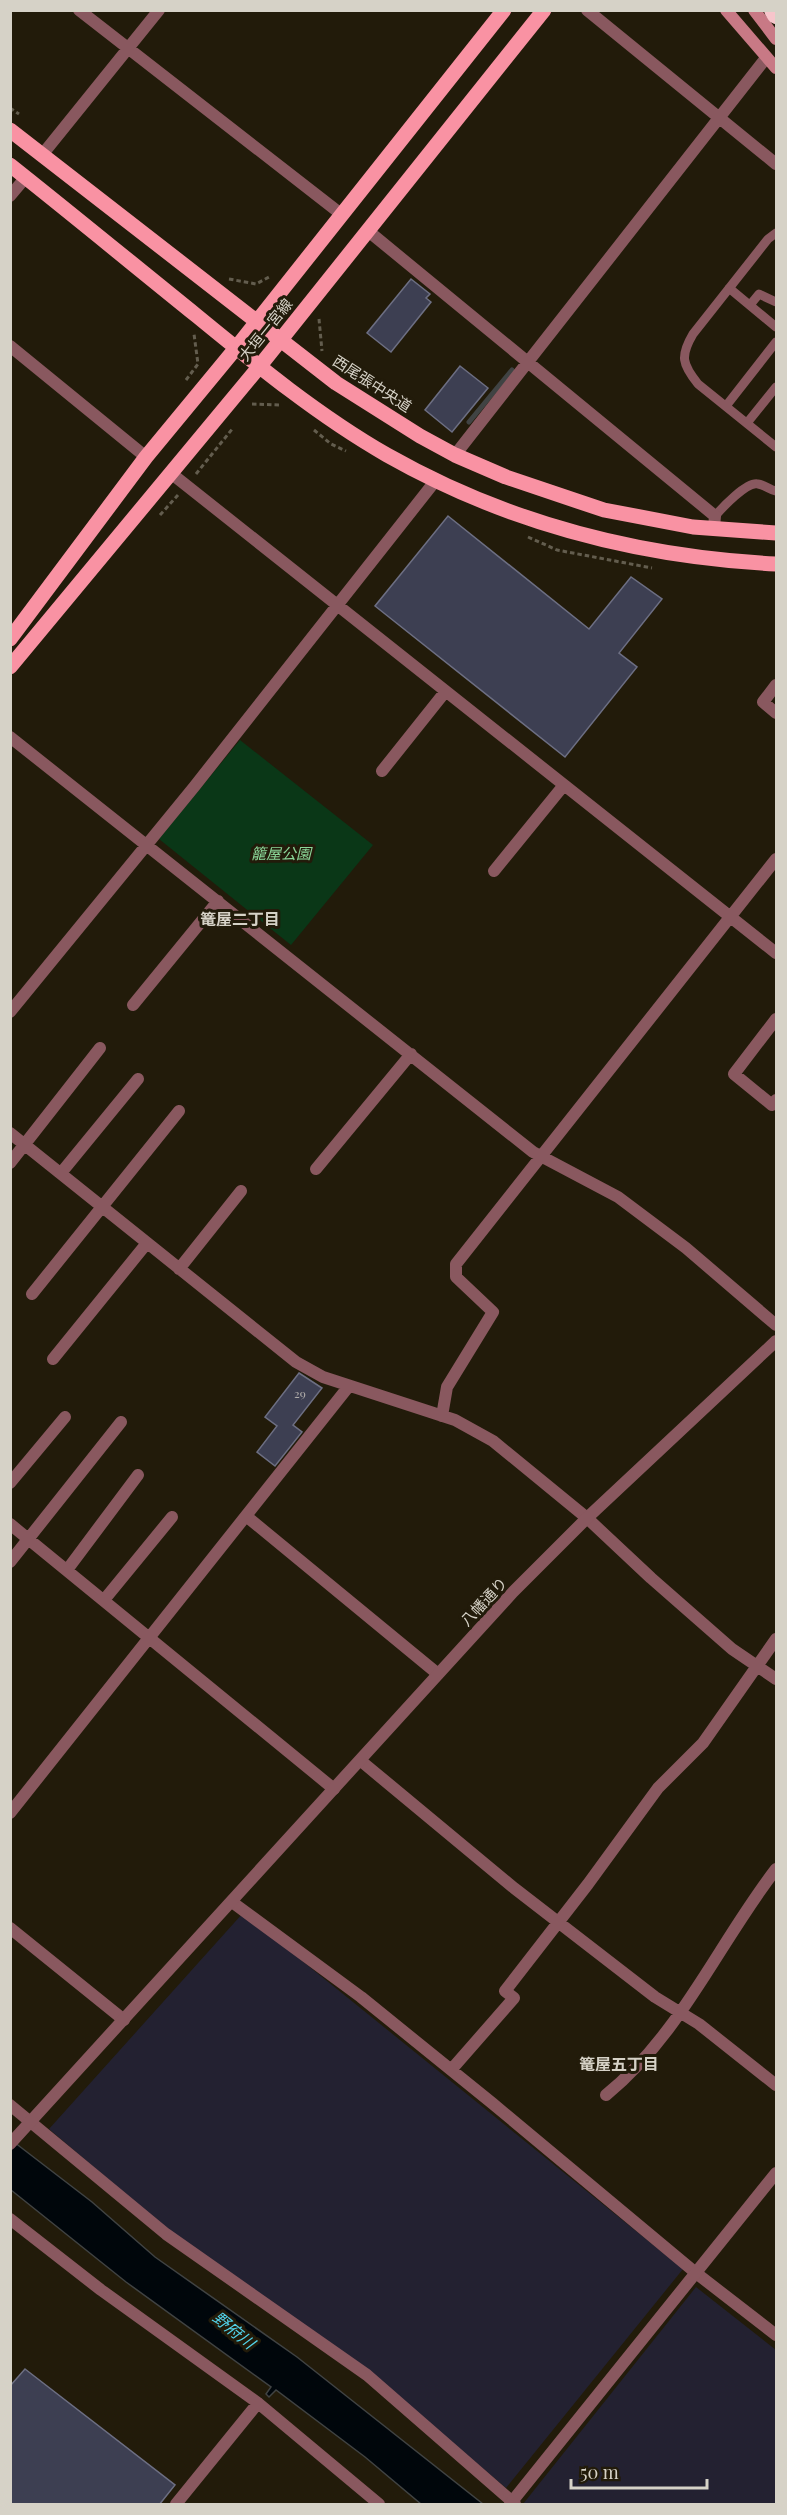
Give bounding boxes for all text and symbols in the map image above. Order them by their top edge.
street label: 大垣一宮線 [234,294,297,365]
street label: 西尾張中央道 [329,350,416,416]
park label: 籠屋公園 [251,843,313,863]
district label: 篭屋二丁目 [200,908,280,929]
house number: 29 [294,1385,306,1401]
street label: 八幡通り [455,1573,511,1630]
district label: 篭屋五丁目 [579,2053,659,2074]
water label: 野府川 [209,2306,261,2354]
scale bar [571,2452,708,2490]
text: 50 m [580,2460,619,2484]

